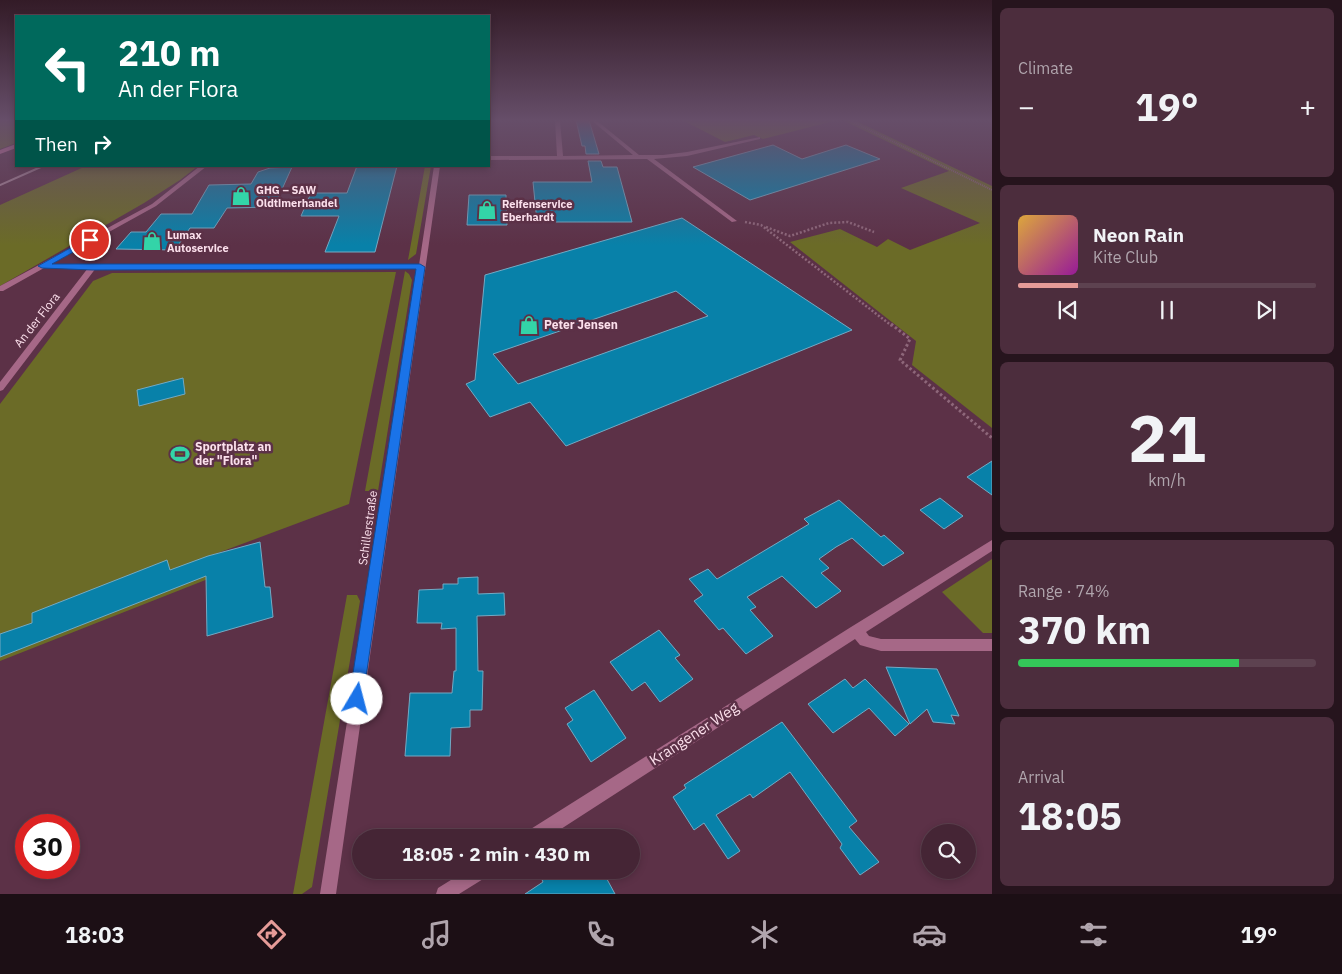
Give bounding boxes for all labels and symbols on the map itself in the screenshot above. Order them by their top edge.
place label: GHG – SAW Oldtimerhandel [256,183,338,210]
shop icon: GHG – SAW Oldtimerhandel [230,185,252,207]
place label: Reifenservice Eberhardt [502,197,572,224]
shop icon: Reifenservice Eberhardt [476,199,498,221]
pin [69,219,111,261]
place label: Lumax Autoservice [167,228,229,255]
shop icon: Lumax Autoservice [141,230,163,252]
street label: An der Flora [11,289,63,350]
shop icon: Peter Jensen [518,314,540,336]
place label: Peter Jensen [544,317,618,332]
place label: Sportplatz an der "Flora" [195,439,271,468]
sports icon: Sportplatz an der "Flora" [169,443,191,465]
street label: Schillerstraße [355,489,380,566]
position arrow [330,672,382,724]
street label: Krangener Weg [646,698,742,769]
speed limit sign: 30 [15,814,80,879]

